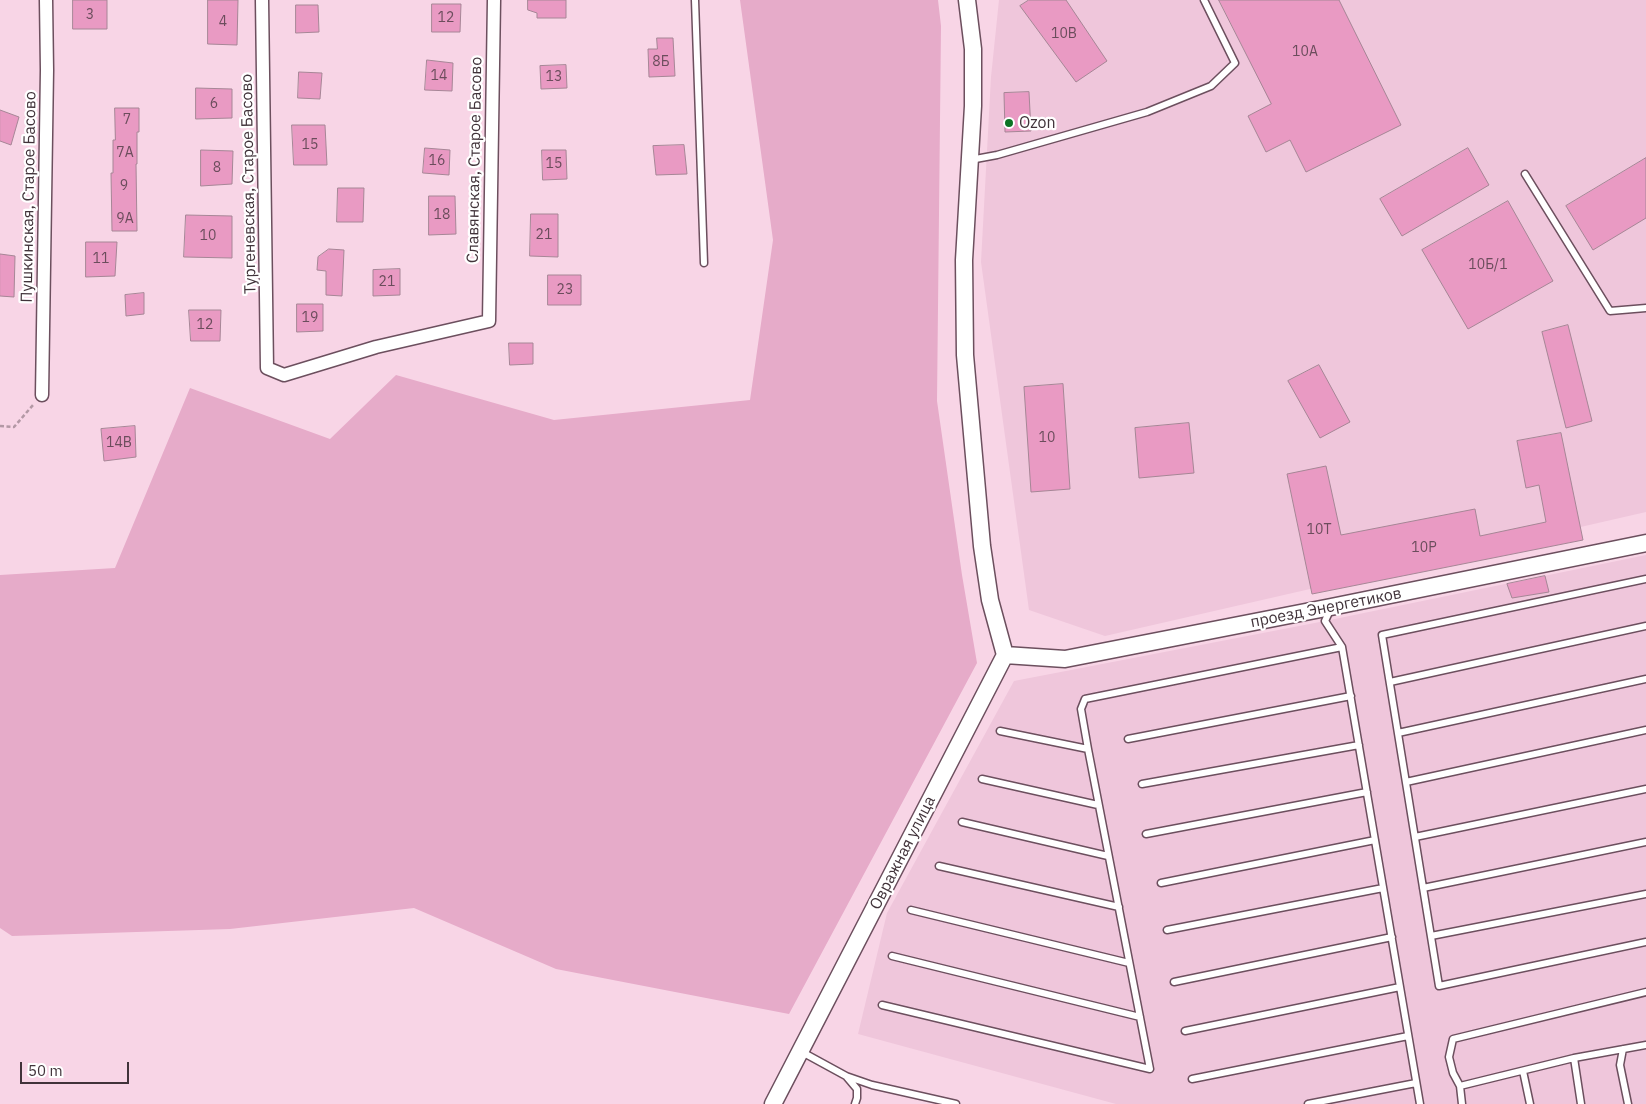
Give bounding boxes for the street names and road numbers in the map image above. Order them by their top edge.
street label: Славянская, Старое Басово [464,57,486,263]
street label: Тургеневская, Старое Басово [237,74,261,294]
street label: Пушкинская, Старое Басово [18,91,40,303]
street label: проезд Энергетиков [1249,584,1403,632]
street label: Овражная улица [866,793,940,913]

